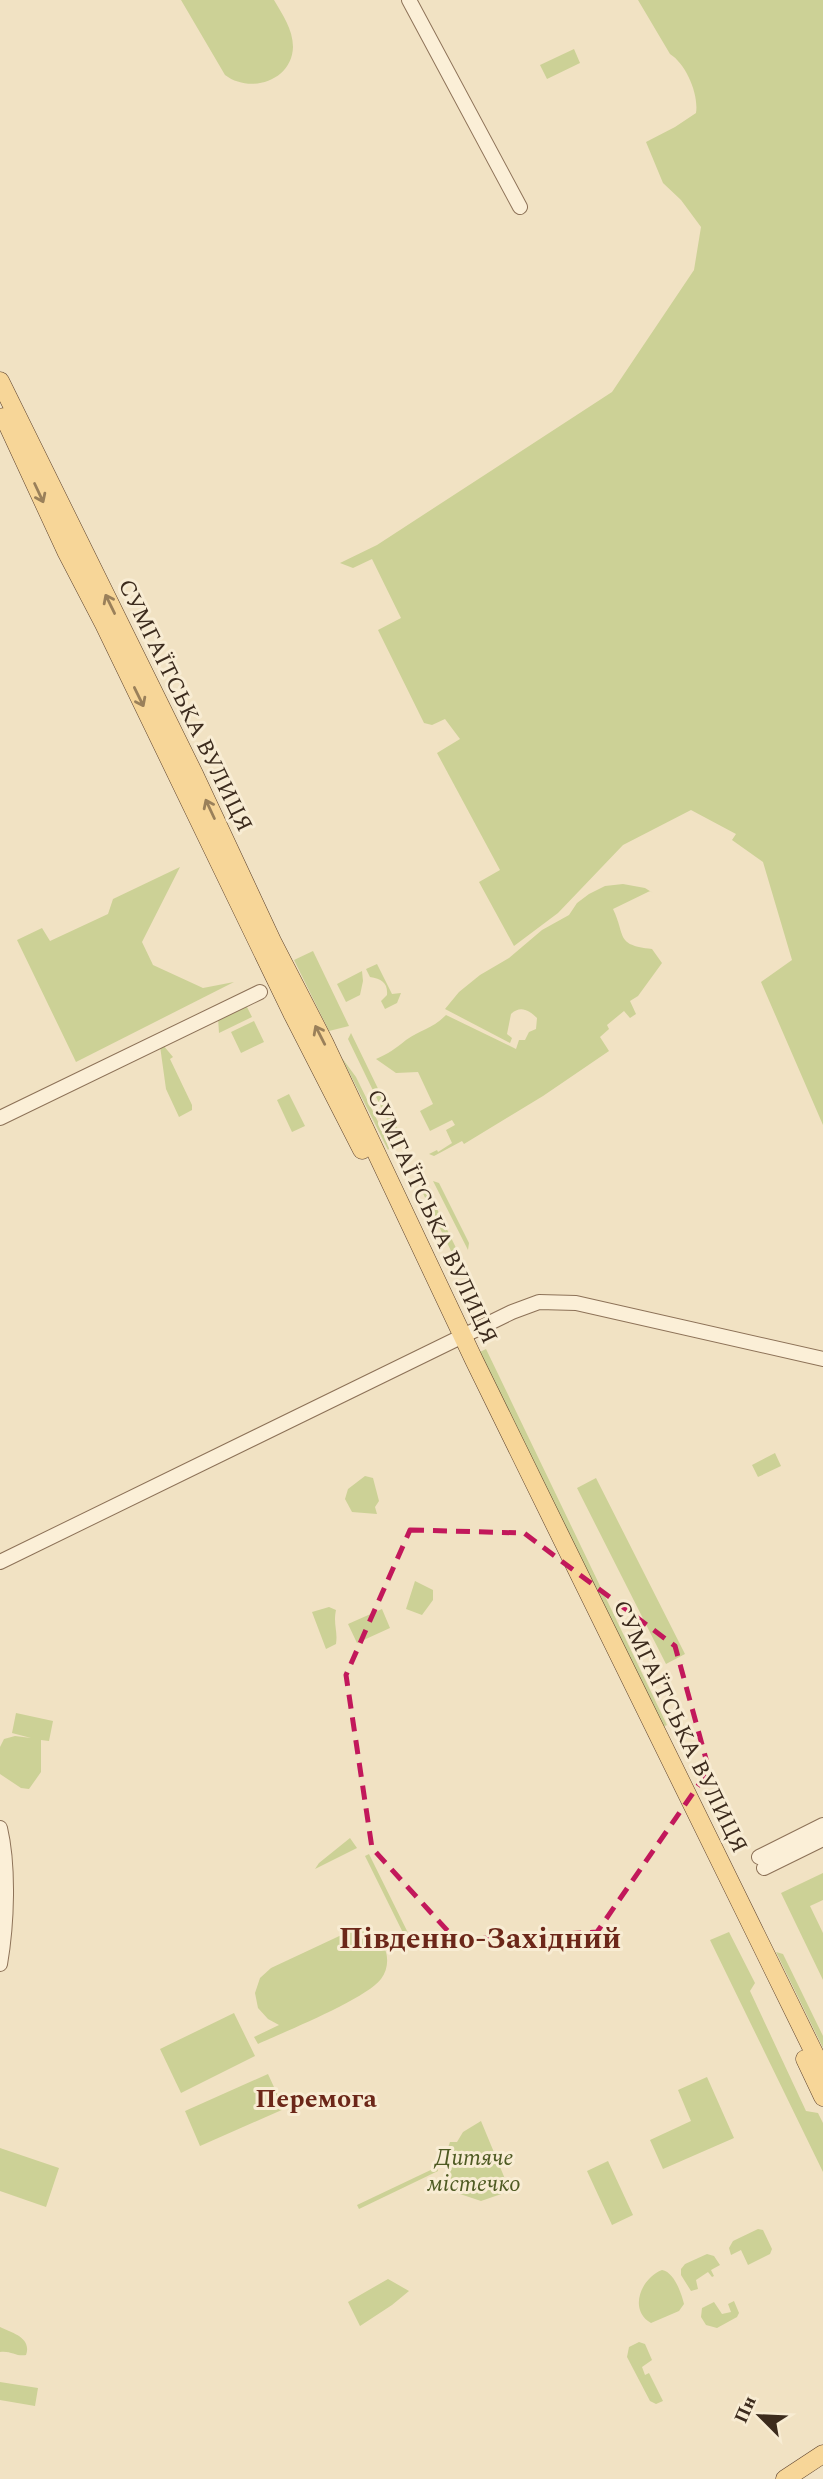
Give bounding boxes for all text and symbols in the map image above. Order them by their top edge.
one-way arrow [33,482,46,503]
street label: СУМГАЇТСЬКА ВУЛИЦЯ [108,573,261,838]
one-way arrow [103,594,117,615]
one-way arrow [133,686,147,707]
one-way arrow [203,799,216,820]
one-way arrow [312,1025,326,1046]
street label: СУМГАЇТСЬКА ВУЛИЦЯ [357,1083,506,1350]
street label: СУМГАЇТСЬКА ВУЛИЦЯ [603,1594,756,1859]
district label: Південно-Західний [339,1916,621,1962]
district label: Перемога [255,2079,377,2119]
park label: Дитяче містечко [426,2141,521,2202]
north arrow [725,2381,795,2451]
text: Пн [727,2391,765,2428]

